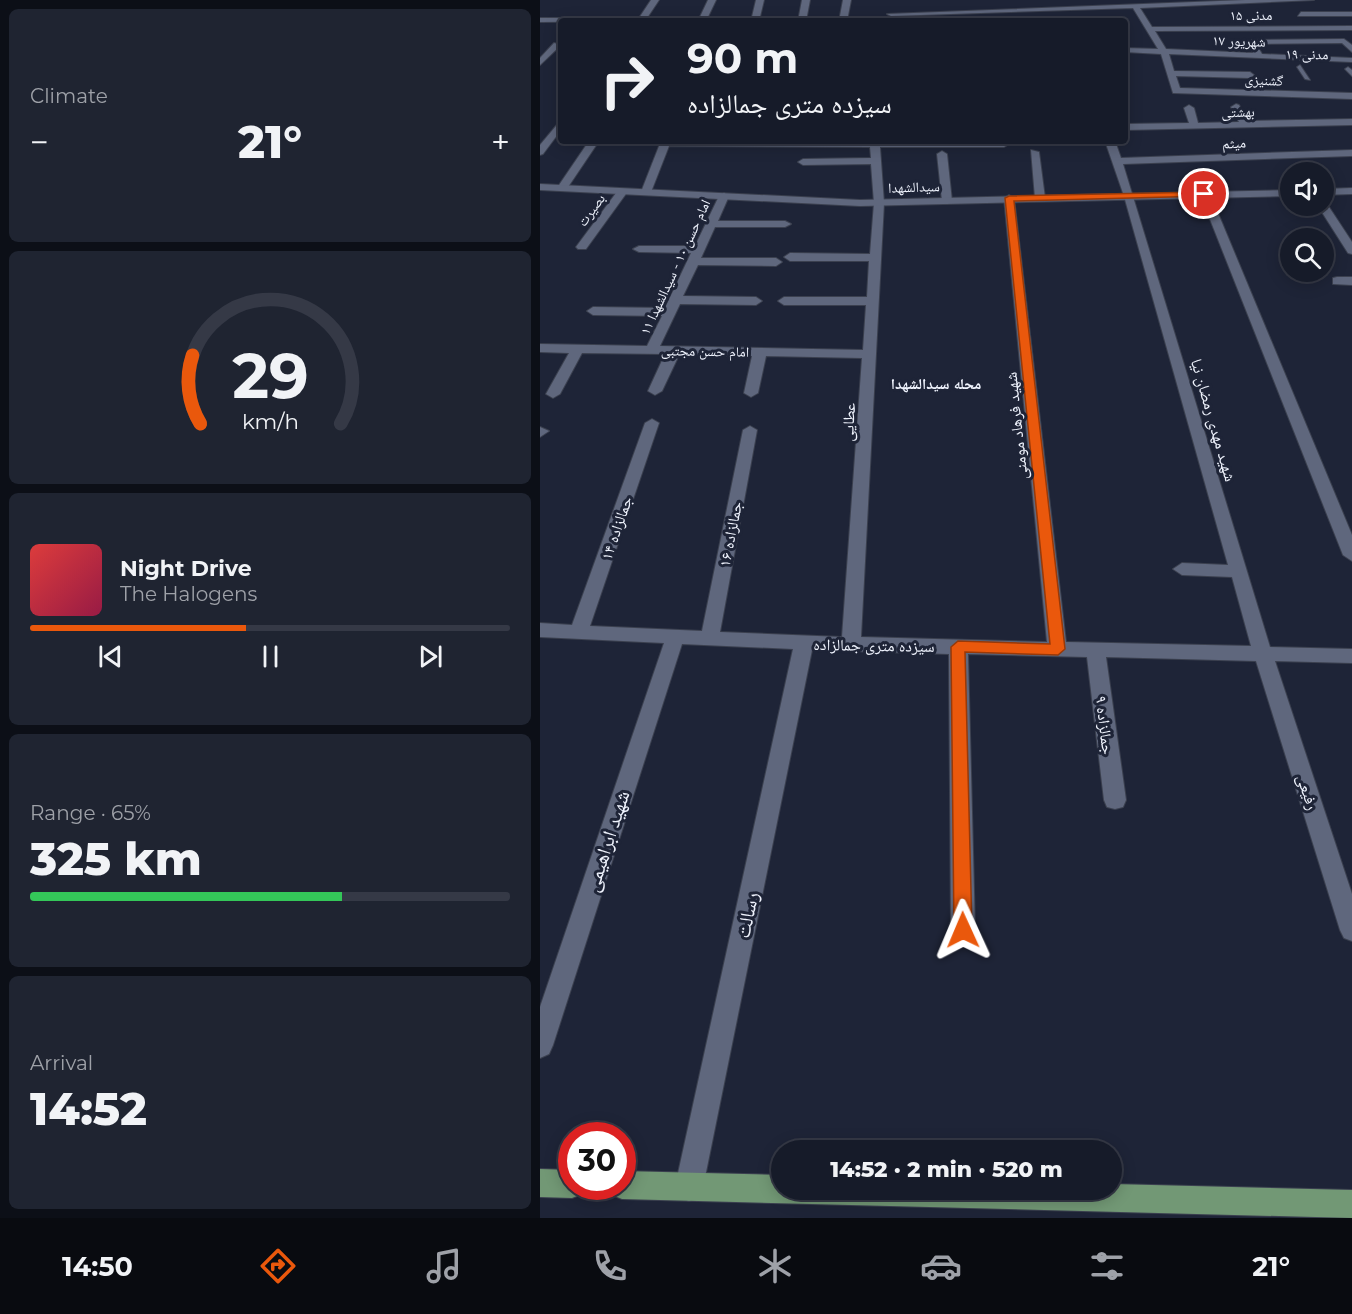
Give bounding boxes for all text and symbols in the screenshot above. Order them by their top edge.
street label: مدنی ۱۵ [1230,6,1272,24]
street label: ۱۷ شهریور [1212,31,1266,51]
text: 90 m [687,32,798,84]
icon: right [588,42,666,120]
street label: مدنی ۱۹ [1285,45,1329,63]
street label: گشنیزی [1244,70,1284,90]
text: Climate [30,84,108,108]
text: سیزده متری جمالزاده [687,87,892,120]
street label: بهشتی [1221,102,1255,122]
text: 21° [238,114,302,169]
text: − [30,122,49,162]
text: + [491,122,510,162]
street label: میثم [1222,134,1246,153]
map controls [1280,162,1334,282]
button: sound [1280,162,1334,216]
pin [1178,168,1229,219]
street label: سیدالشهدا [888,177,940,197]
icon: arrive [1187,177,1220,210]
street label: بصیرت [573,190,609,230]
street label: امام حسن ۱۰ - سیدالشهدا ۱۱ [636,197,715,338]
button: search [1280,228,1334,282]
text: 29 [232,338,308,414]
street label: امام حسن مجتبی [661,341,749,362]
street label: شهید مهدی رمضان نیا [1186,356,1240,484]
street label: شهید فرهاد مومنی [1001,371,1033,481]
district label: محله سیدالشهدا [891,374,981,393]
street label: عطایی [838,402,860,442]
text: km/h [241,409,299,435]
street label: جمالزاده ۱۴ [597,494,636,563]
street label: جمالزاده ۱۶ [715,500,746,568]
text: Night Drive [120,555,252,582]
text: The Halogens [120,582,257,606]
street label: سیزده متری جمالزاده [813,635,935,657]
icon: previous [94,640,127,673]
icon: pause [254,640,287,673]
icon: next [414,640,447,673]
street label: جمالزاده ۹ [1091,695,1118,756]
street label: رفیعی [1292,772,1322,813]
street label: شهید ابراهیمی [579,787,635,895]
text: Range · 65% [30,801,151,825]
text: 325 km [30,831,202,886]
street label: رسالت [730,890,764,940]
position arrow [931,898,995,962]
text: Arrival [30,1051,93,1075]
text: 14:52 [30,1081,147,1136]
speed limit sign: 30 [558,1122,636,1200]
text: 14:52 · 2 min · 520 m [830,1156,1063,1183]
icon: directions [257,1245,299,1287]
icon: music [423,1245,465,1287]
icon: phone [589,1245,631,1287]
icon: climate [754,1245,796,1287]
icon: car [920,1245,962,1287]
icon: filters [1086,1245,1128,1287]
text: 14:50 [62,1250,133,1283]
text: 21° [1252,1250,1290,1283]

